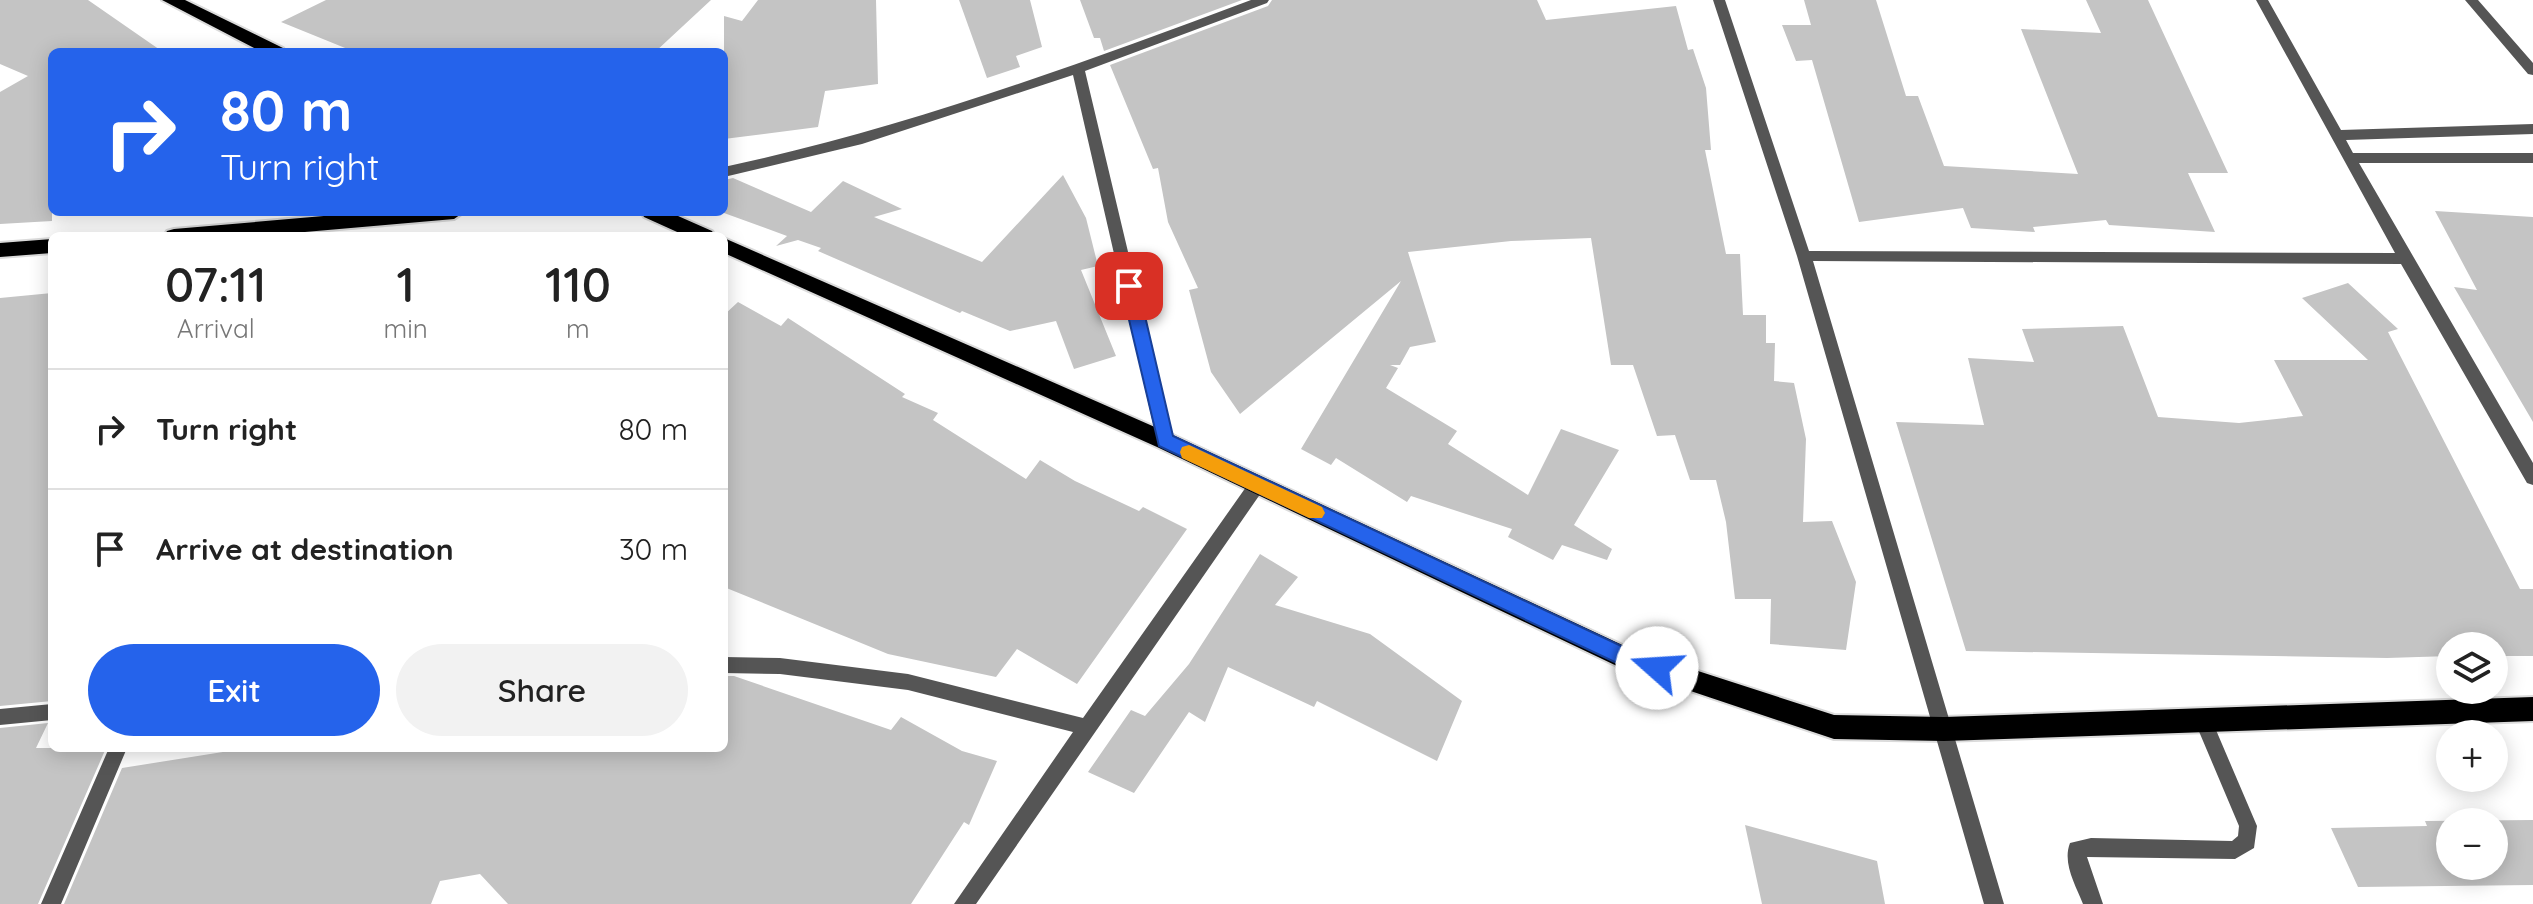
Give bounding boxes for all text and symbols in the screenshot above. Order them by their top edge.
text: 80 m [220,75,352,145]
icon: right [88,80,192,184]
text: Turn right [220,144,379,189]
pin [1095,252,1163,320]
text: 07:11 [165,254,266,314]
text: 1 [396,254,415,314]
text: 110 [545,254,611,314]
icon: arrive [1107,264,1151,308]
text: Arrival [177,312,255,345]
text: min [384,312,428,345]
text: m [566,312,590,345]
icon: right [88,407,132,451]
text: Turn right [156,410,297,448]
text: 80 m [618,410,688,448]
icon: arrive [88,527,132,571]
text: Arrive at destination [156,530,454,568]
text: 30 m [619,530,688,568]
position arrow [1615,626,1699,710]
map controls [2436,632,2508,880]
button: layers [2436,632,2508,704]
button: Exit [88,644,380,736]
button: Share [396,644,688,736]
button: + [2436,720,2508,792]
button: − [2436,808,2508,880]

